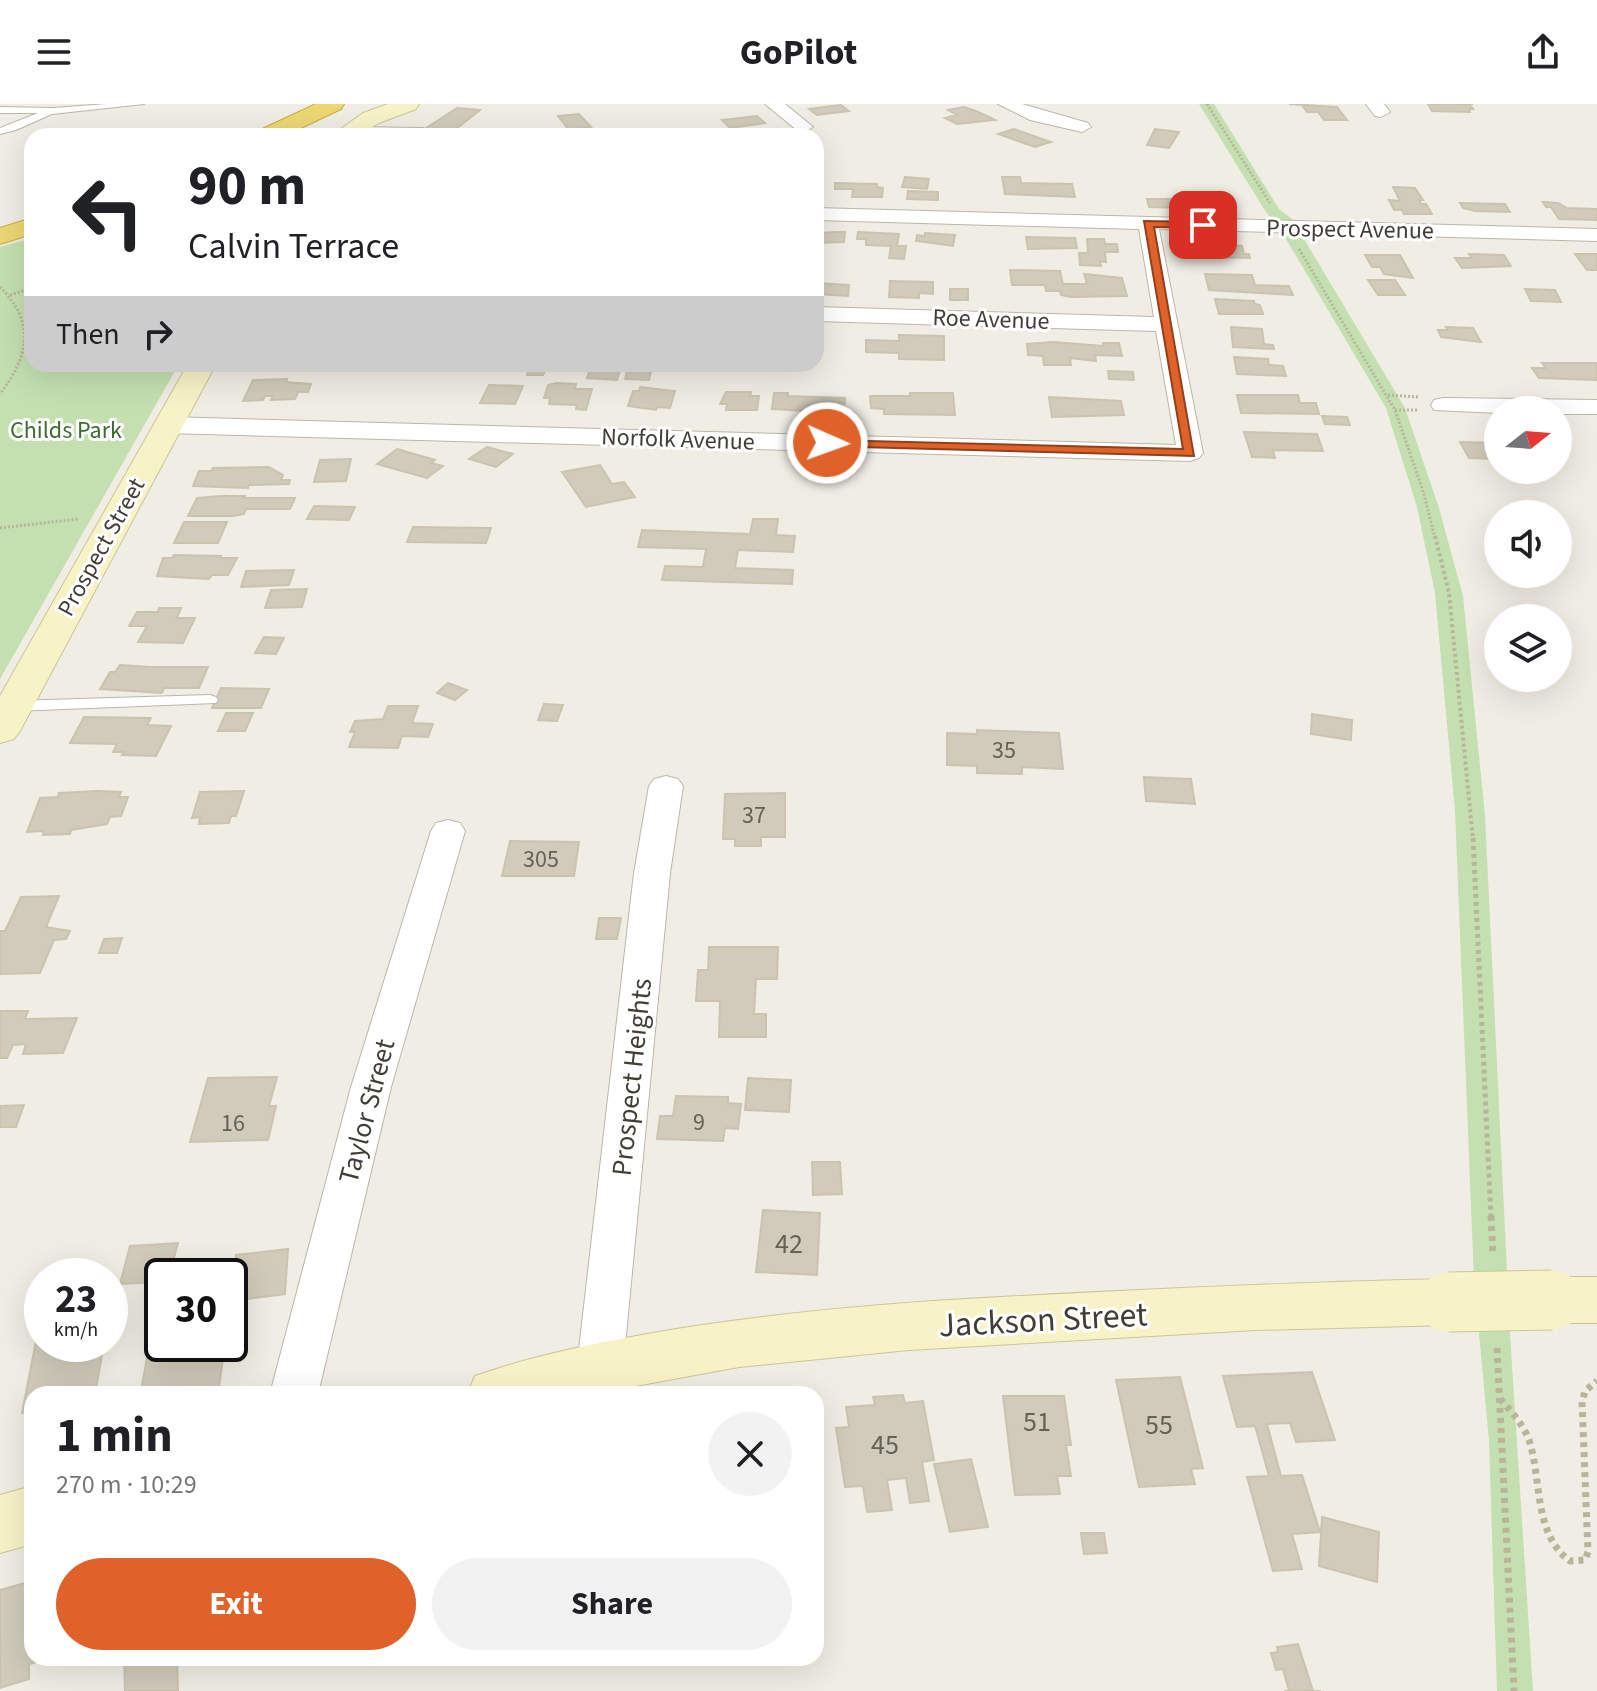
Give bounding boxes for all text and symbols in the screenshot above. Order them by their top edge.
text: GoPilot [740,27,857,78]
icon: menu [32,30,76,74]
icon: share [1521,30,1565,74]
text: 90 m [188,147,306,226]
icon: left [56,160,160,264]
pin [1169,191,1237,259]
icon: arrive [1181,203,1225,247]
street label: Prospect Avenue [1266,211,1434,248]
text: Calvin Terrace [188,221,399,272]
street label: Roe Avenue [932,300,1050,339]
icon: right [136,312,180,356]
text: Then [56,313,120,356]
north arrow [1484,396,1572,484]
map controls [1484,396,1572,692]
position arrow [785,401,869,485]
park label: Childs Park [10,413,122,448]
street label: Norfolk Avenue [601,419,755,460]
street label: Prospect Street [49,472,154,623]
button: sound [1484,500,1572,588]
button: layers [1484,604,1572,692]
house number: 35 [992,733,1016,768]
house number: 37 [742,798,766,833]
house number: 305 [523,842,559,877]
street label: Prospect Heights [602,976,662,1178]
street label: Taylor Street [329,1034,406,1188]
house number: 9 [693,1105,705,1140]
house number: 16 [221,1106,245,1141]
house number: 42 [775,1224,803,1264]
speed limit sign: 30 [144,1258,248,1362]
text: 23 [55,1271,97,1328]
street label: Jackson Street [937,1291,1149,1350]
text: km/h [54,1316,98,1344]
text: 1 min [56,1402,173,1470]
house number: 51 [1023,1402,1051,1442]
house number: 55 [1145,1405,1173,1445]
button: close [708,1412,792,1496]
house number: 45 [871,1425,899,1465]
text: 270 m · 10:29 [56,1466,197,1503]
button: Exit [56,1558,416,1650]
button: Share [432,1558,792,1650]

